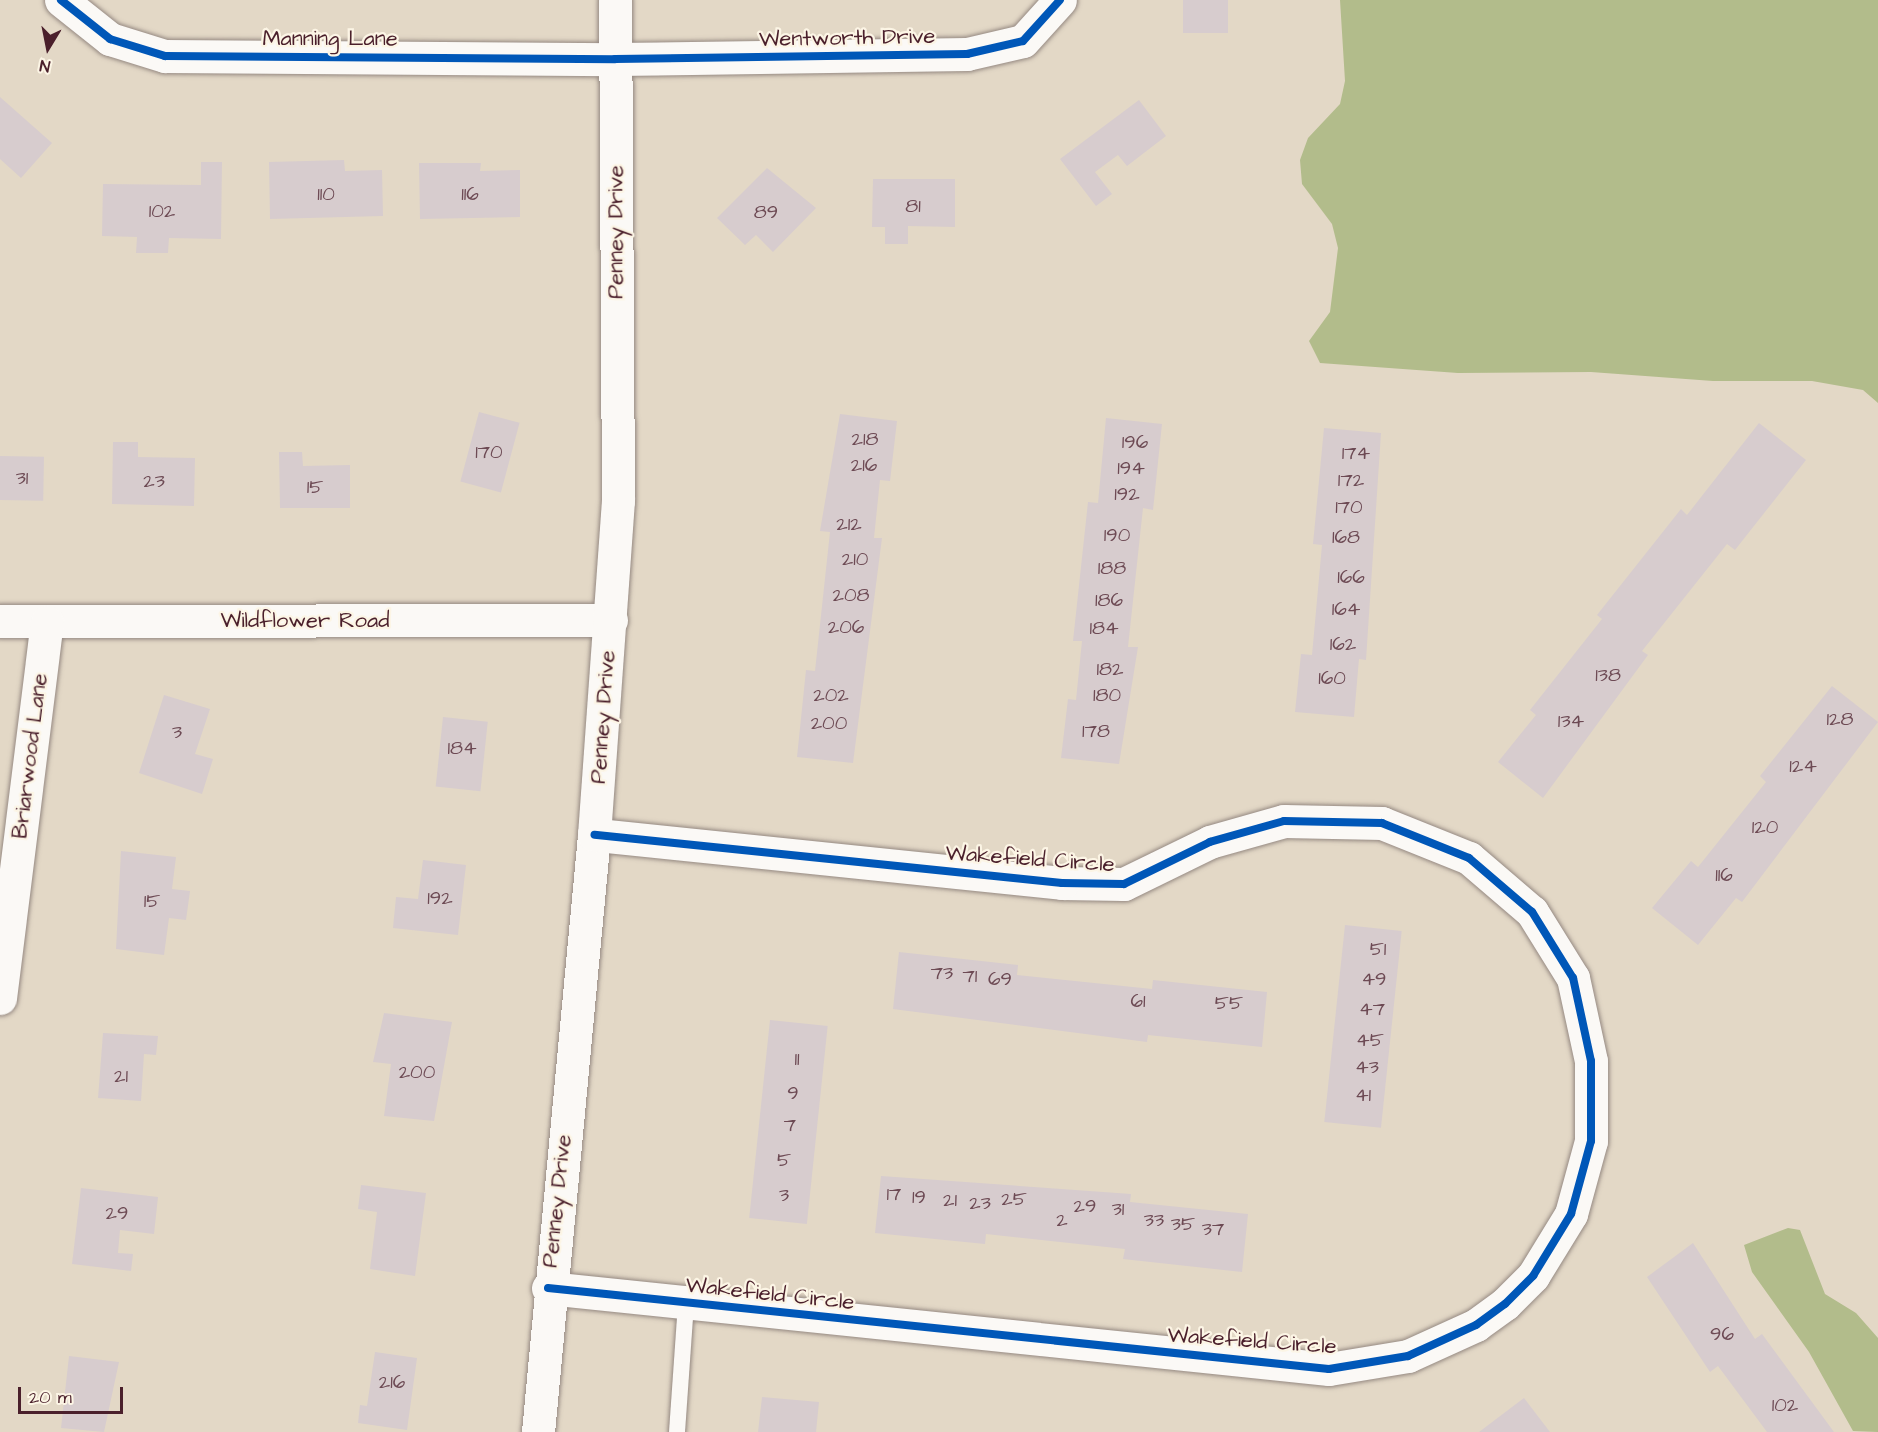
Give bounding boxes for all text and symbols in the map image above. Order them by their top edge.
north arrow [18,18,78,78]
street label: Wentworth Drive [759,23,935,53]
street label: Manning Lane [262,26,398,52]
text: N [38,54,52,77]
street label: Penney Drive [603,165,629,299]
house number: 110 [317,182,335,206]
house number: 116 [461,182,479,206]
house number: 81 [905,194,921,218]
house number: 102 [149,199,175,223]
house number: 89 [754,200,778,224]
house number: 218 [852,427,878,451]
house number: 196 [1122,430,1148,454]
house number: 170 [475,440,503,464]
house number: 174 [1342,441,1370,465]
house number: 216 [851,453,877,477]
house number: 194 [1117,456,1145,480]
house number: 31 [16,466,28,490]
house number: 172 [1338,468,1364,492]
house number: 23 [143,469,165,493]
house number: 15 [307,475,323,499]
house number: 192 [1114,482,1140,506]
house number: 170 [1335,495,1363,519]
house number: 212 [836,512,862,536]
house number: 190 [1104,523,1130,547]
house number: 168 [1332,525,1360,549]
house number: 210 [842,547,868,571]
house number: 188 [1098,556,1126,580]
house number: 166 [1337,565,1365,589]
house number: 208 [832,583,870,607]
house number: 186 [1095,588,1123,612]
house number: 164 [1332,597,1360,621]
street label: Wildflower Road [221,608,389,634]
house number: 206 [828,615,864,639]
house number: 184 [1089,616,1119,640]
house number: 162 [1330,632,1356,656]
street label: Penney Drive [585,649,621,785]
house number: 182 [1097,657,1123,681]
house number: 138 [1595,663,1621,687]
house number: 160 [1318,666,1346,690]
street label: Briarwood Lane [7,672,53,840]
house number: 202 [813,683,849,707]
house number: 180 [1093,683,1121,707]
house number: 128 [1827,707,1853,731]
house number: 134 [1558,709,1584,733]
house number: 200 [811,711,847,735]
house number: 178 [1082,719,1110,743]
house number: 3 [172,720,182,744]
house number: 184 [447,736,477,760]
house number: 124 [1789,754,1817,778]
house number: 120 [1752,815,1778,839]
street label: Wakefield Circle [945,840,1115,878]
house number: 116 [1715,863,1733,887]
house number: 192 [427,886,453,910]
house number: 15 [144,889,160,913]
house number: 51 [1370,937,1386,961]
house number: 73 [931,961,953,985]
house number: 71 [963,964,977,988]
house number: 69 [988,967,1012,991]
house number: 49 [1362,967,1386,991]
house number: 61 [1130,989,1146,1013]
house number: 55 [1215,991,1243,1015]
house number: 47 [1359,997,1385,1021]
house number: 45 [1356,1028,1384,1052]
house number: 11 [794,1047,800,1071]
house number: 43 [1355,1055,1379,1079]
house number: 200 [399,1060,435,1084]
house number: 21 [114,1064,128,1088]
house number: 9 [787,1081,799,1105]
house number: 41 [1355,1083,1371,1107]
house number: 7 [784,1113,796,1137]
street label: Penney Drive [537,1133,577,1269]
house number: 5 [777,1148,791,1172]
house number: 17 [887,1182,901,1206]
house number: 3 [779,1183,789,1207]
house number: 19 [912,1185,926,1209]
house number: 25 [1001,1187,1027,1211]
house number: 21 [943,1188,957,1212]
house number: 23 [969,1191,991,1215]
house number: 29 [1074,1194,1096,1218]
house number: 31 [1112,1197,1124,1221]
house number: 29 [106,1201,128,1225]
house number: 2 [1056,1208,1068,1232]
house number: 33 [1144,1208,1164,1232]
house number: 35 [1171,1212,1195,1236]
house number: 37 [1202,1217,1224,1241]
street label: Wakefield Circle [684,1272,856,1316]
street label: Wakefield Circle [1167,1322,1337,1360]
house number: 96 [1710,1322,1734,1346]
house number: 216 [379,1370,405,1394]
scale bar [21,1375,126,1413]
text: 20 m [29,1385,72,1410]
house number: 102 [1772,1393,1798,1417]

